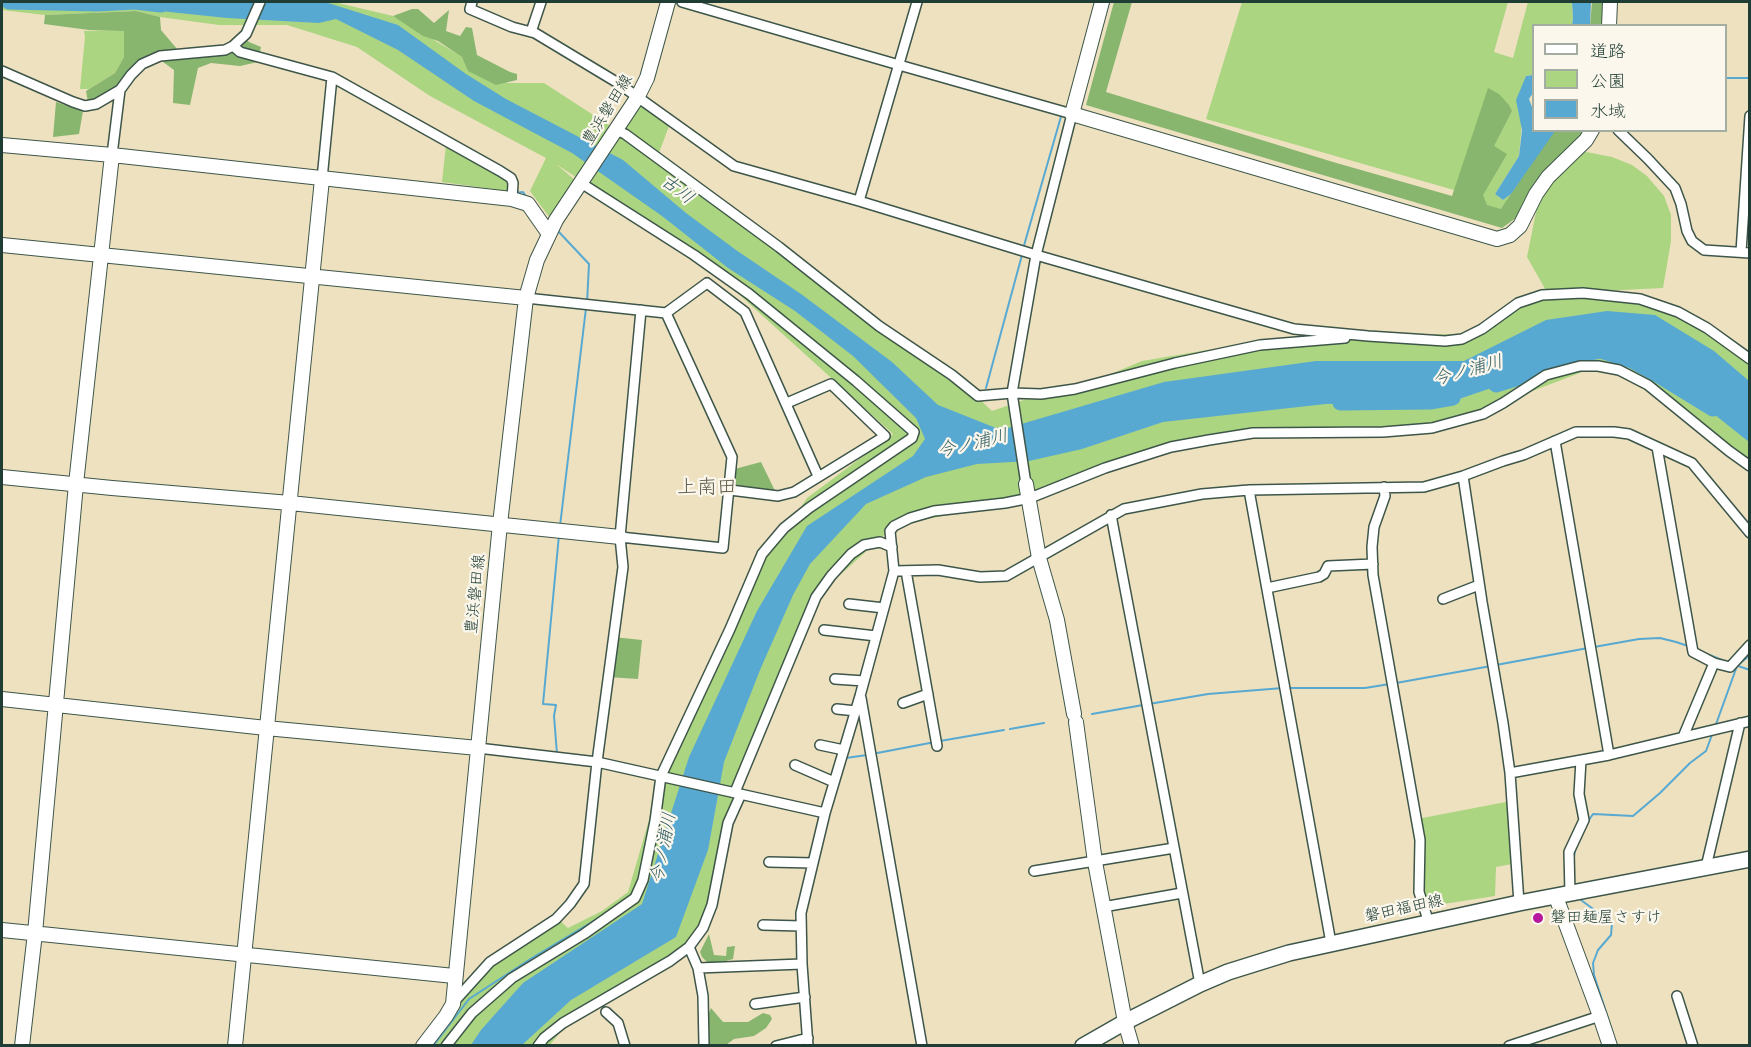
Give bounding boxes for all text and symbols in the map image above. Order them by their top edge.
legend [1532,24,1727,132]
text: 道路 [1590,41,1626,62]
street label: 豊浜磐田線 [579,71,637,149]
text: 公園 [1590,71,1626,92]
text: 水域 [1590,101,1626,122]
water label: 古川 [656,170,698,210]
water label: 今ノ浦川 [1430,351,1506,391]
water label: 今ノ浦川 [935,425,1011,463]
district label: 上南田 [677,476,737,500]
street label: 豊浜磐田線 [462,553,490,635]
water label: 今ノ浦川 [647,811,681,885]
street label: 磐田福田線 [1363,891,1445,927]
place label: 磐田麺屋さすけ [1550,908,1662,928]
marker: 磐田麺屋さすけ [1531,911,1545,925]

